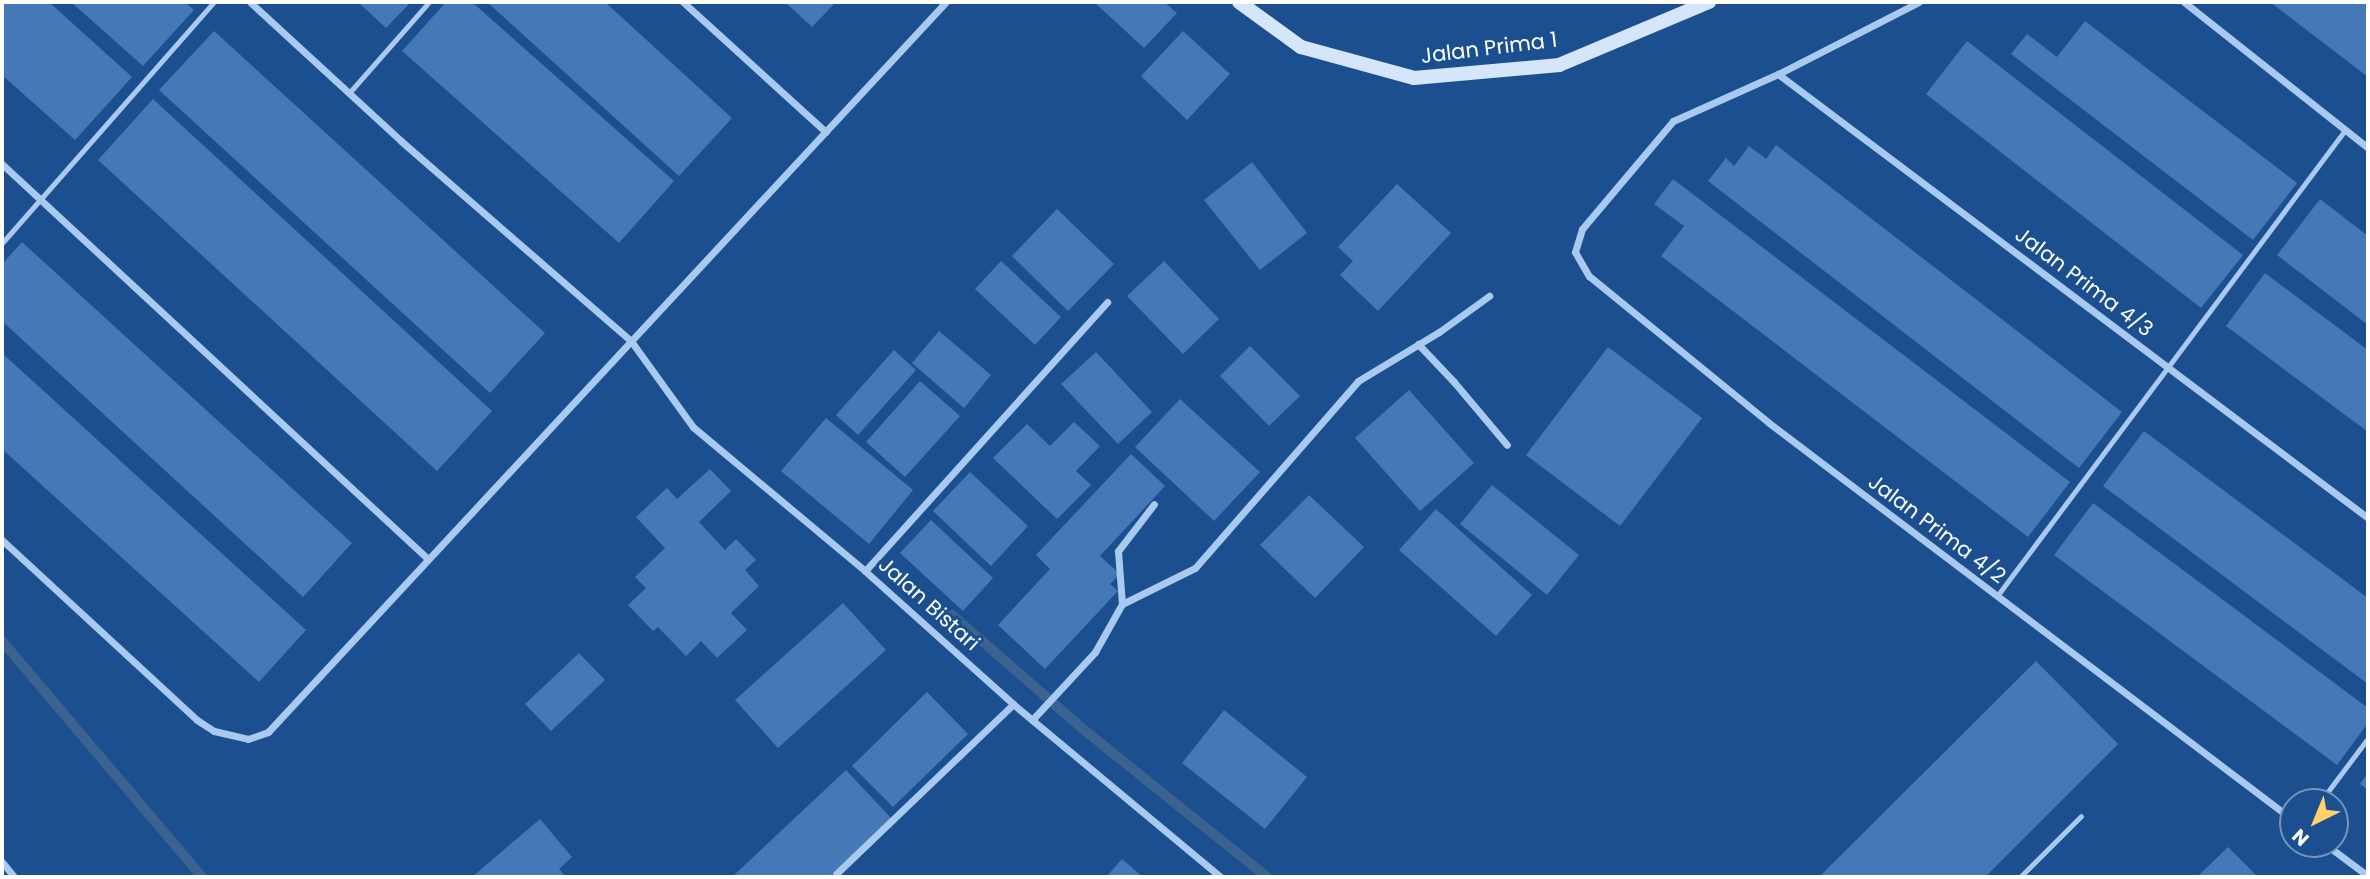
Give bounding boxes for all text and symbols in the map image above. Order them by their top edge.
street label: Jalan Prima 1 [1419,27,1559,69]
street label: Jalan Prima 4/3 [2010,222,2158,342]
street label: Jalan Prima 4/2 [1863,469,2011,589]
street label: Jalan Bistari [873,552,985,656]
north arrow [2279,788,2349,858]
text: N [2286,823,2315,852]

